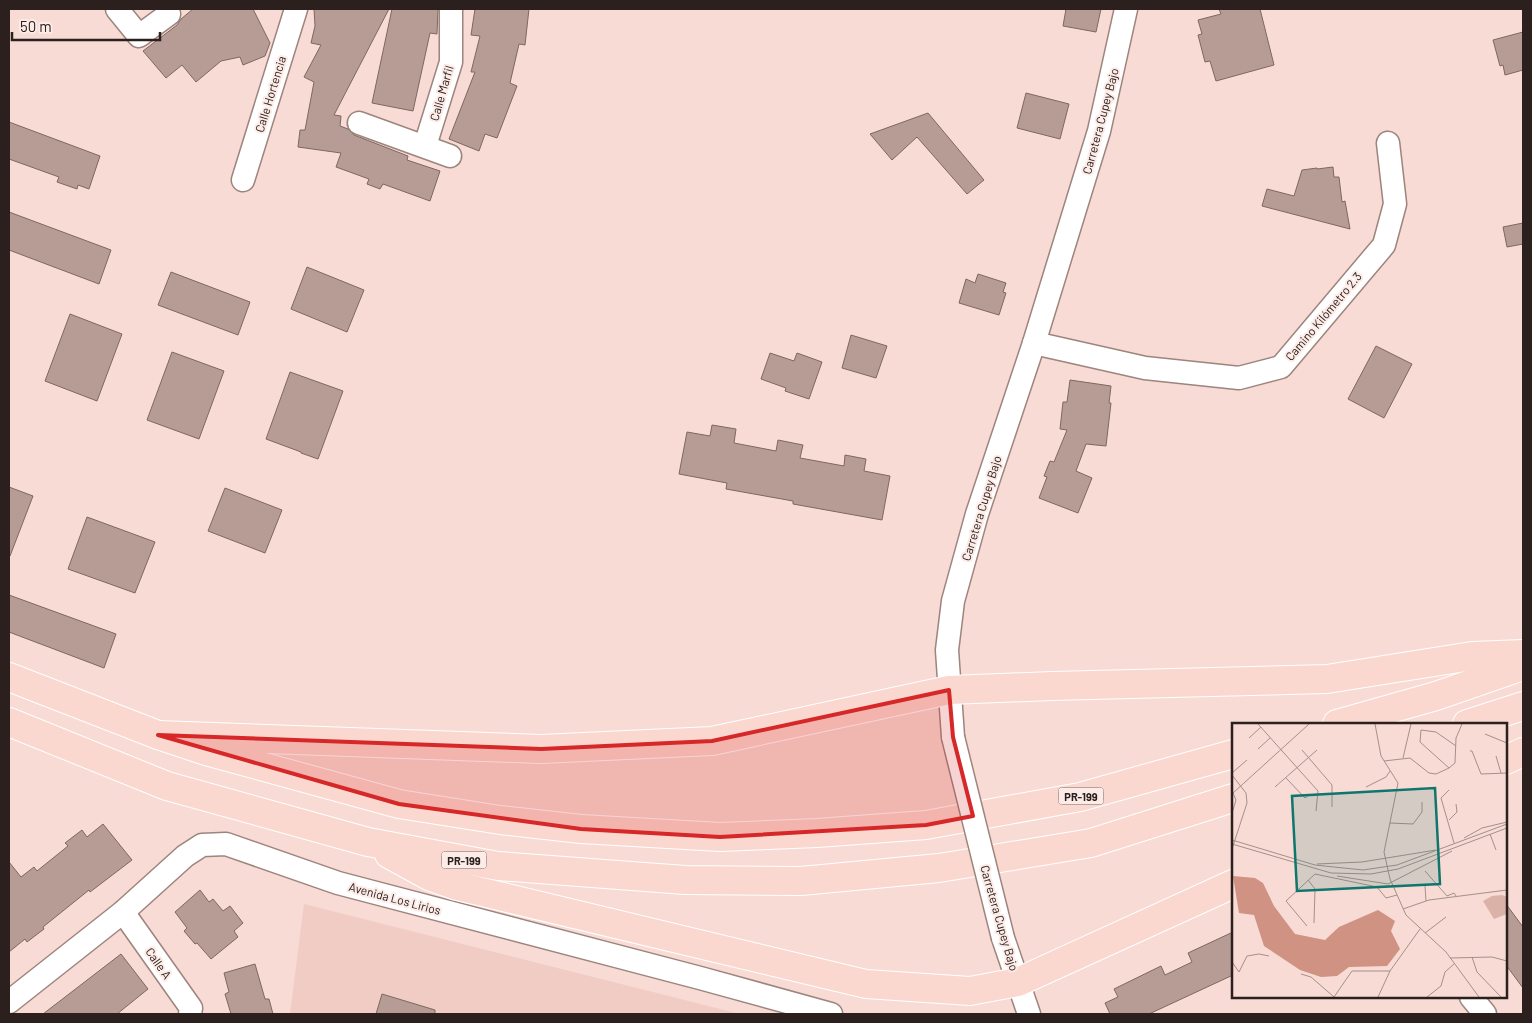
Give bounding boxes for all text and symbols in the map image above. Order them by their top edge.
scale bar [12,10,160,42]
text: 50 m [20,17,52,35]
street label: Calle Hortencia [252,54,288,134]
street label: Calle Marfil [426,64,456,122]
street label: Carretera Cupey Bajo [1079,66,1121,176]
street label: Camino Kilómetro 2.3 [1282,269,1364,363]
street label: Carretera Cupey Bajo [958,454,1004,562]
inset map [1232,723,1507,998]
road number: PR-199 [1058,788,1104,804]
road number: PR-199 [442,852,486,868]
street label: Carretera Cupey Bajo [978,864,1022,972]
street label: Avenida Los Lirios [347,879,443,917]
street label: Calle A [143,945,175,981]

